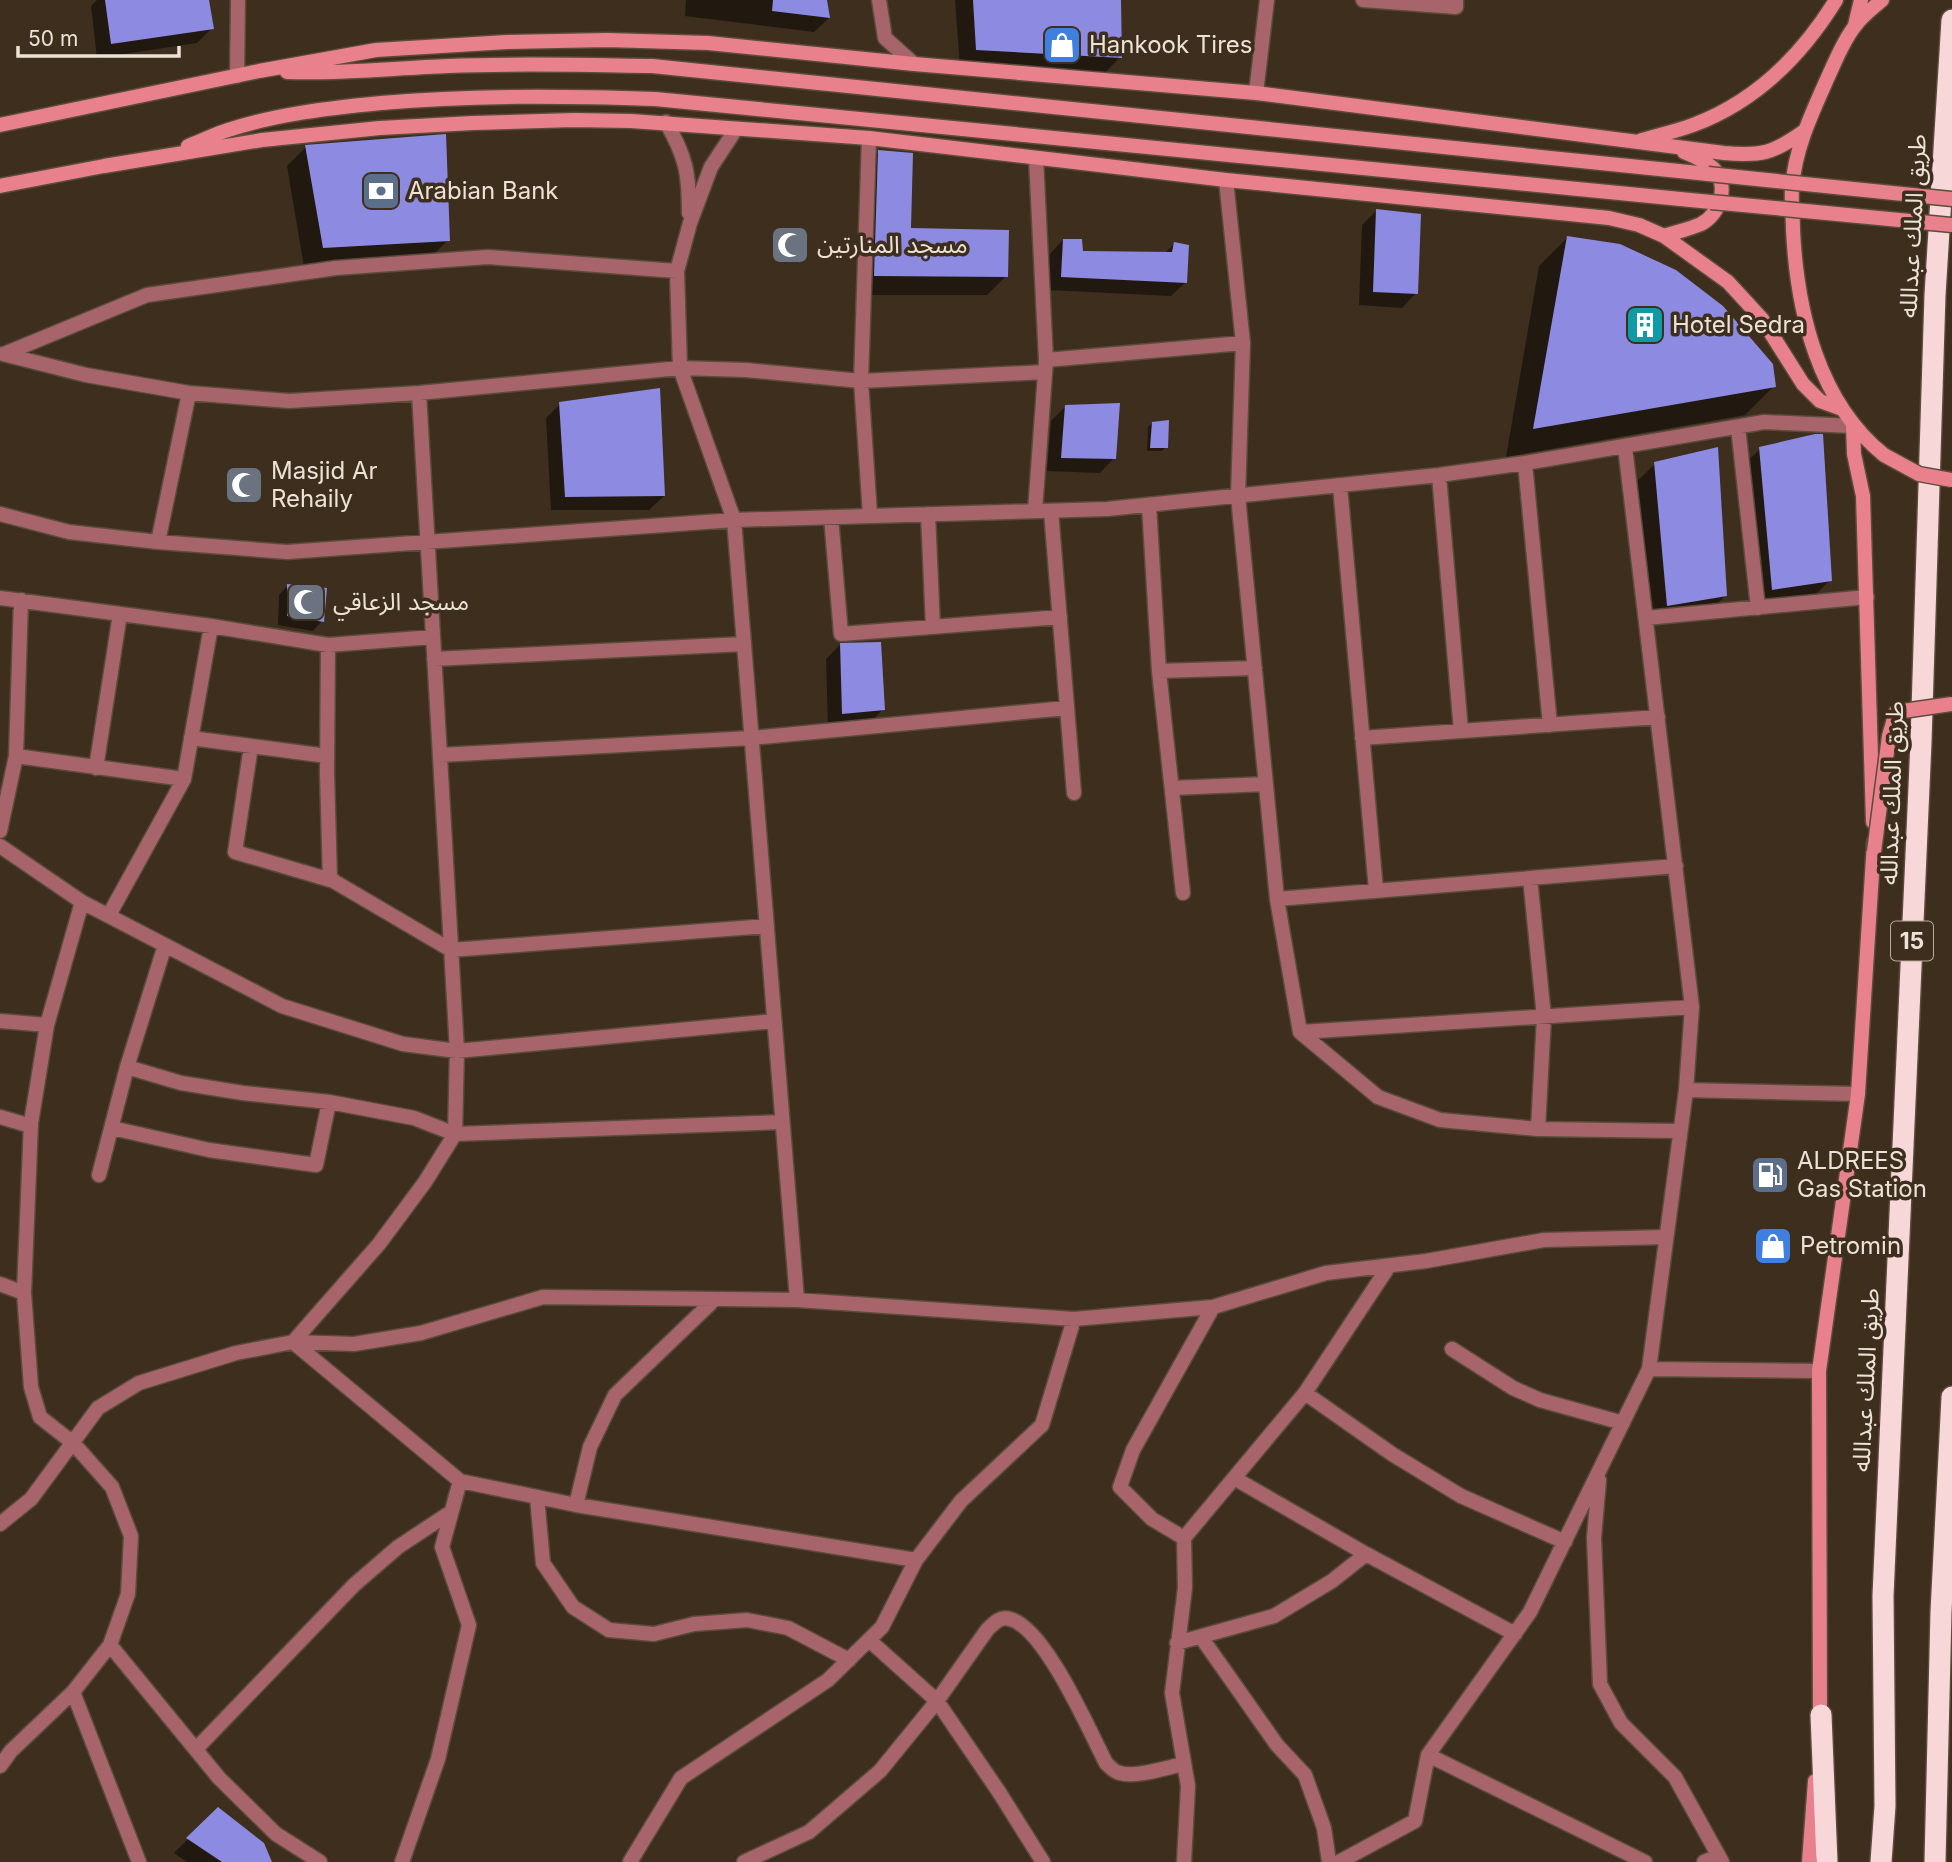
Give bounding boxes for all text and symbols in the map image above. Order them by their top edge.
scale bar [18,14,178,58]
shop icon: Hankook Tires [1041,24,1083,66]
text: 50 m [28,26,78,51]
place label: Hankook Tires [1089,30,1252,59]
street label: طريق الملك عبدالله [1893,133,1933,319]
bank icon: Arabian Bank [360,170,402,212]
place label: Arabian Bank [408,176,559,205]
mosque icon: مسجد المنارتين [769,224,811,266]
place label: مسجد المنارتين [817,230,968,259]
building icon: Hotel Sedra [1624,304,1666,346]
place label: Hotel Sedra [1672,310,1805,339]
place label: Masjid Ar Rehaily [271,456,378,513]
mosque icon: Masjid Ar Rehaily [223,464,265,506]
mosque icon: مسجد الزعاقي [285,581,327,623]
place label: مسجد الزعاقي [333,587,469,621]
street label: طريق الملك عبدالله [1874,700,1910,886]
road number: 15 [1891,922,1933,960]
place label: ALDREES Gas Station [1797,1146,1927,1203]
fuel station icon: ALDREES Gas Station [1749,1154,1791,1196]
shop icon: Petromin [1752,1225,1794,1267]
place label: Petromin [1800,1231,1901,1260]
street label: طريق الملك عبدالله [1846,1287,1886,1473]

